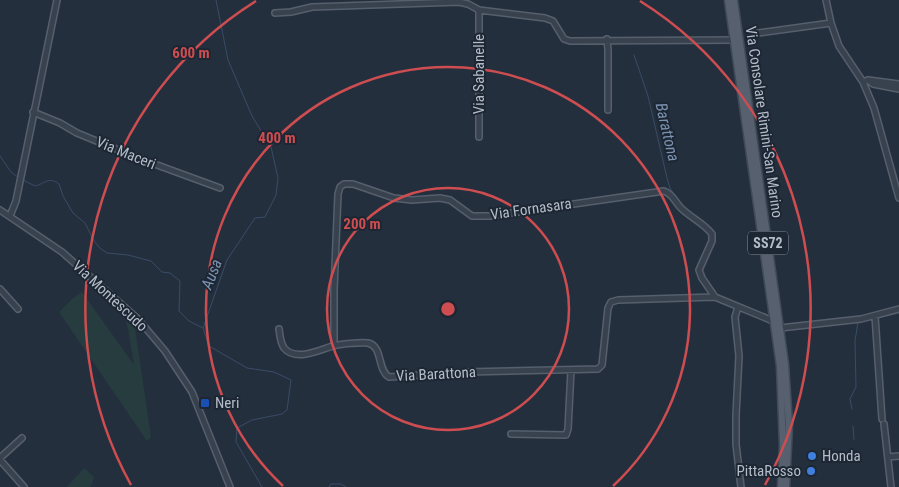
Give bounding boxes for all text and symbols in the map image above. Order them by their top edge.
street label: Via Consolare Rimini-San Marino [742,25,786,219]
street label: Via Sabanelle [470,34,488,114]
text: 600 m [172,44,210,62]
water label: Barattona [652,101,683,163]
text: 400 m [258,129,296,147]
street label: Via Maceri [93,133,159,173]
street label: Via Fornasara [489,194,573,224]
text: 200 m [343,215,381,233]
road number: SS72 [748,232,788,254]
water label: Ausa [197,256,226,293]
street label: Via Montescudo [69,257,151,335]
centre of rings [439,300,457,318]
street label: Via Barattona [396,363,476,385]
place label: Neri [215,394,239,412]
marker: Neri [199,397,211,409]
place label: Honda [822,447,861,465]
marker: Honda [806,450,818,462]
place label: PittaRosso [736,462,801,480]
marker: PittaRosso [805,465,817,477]

